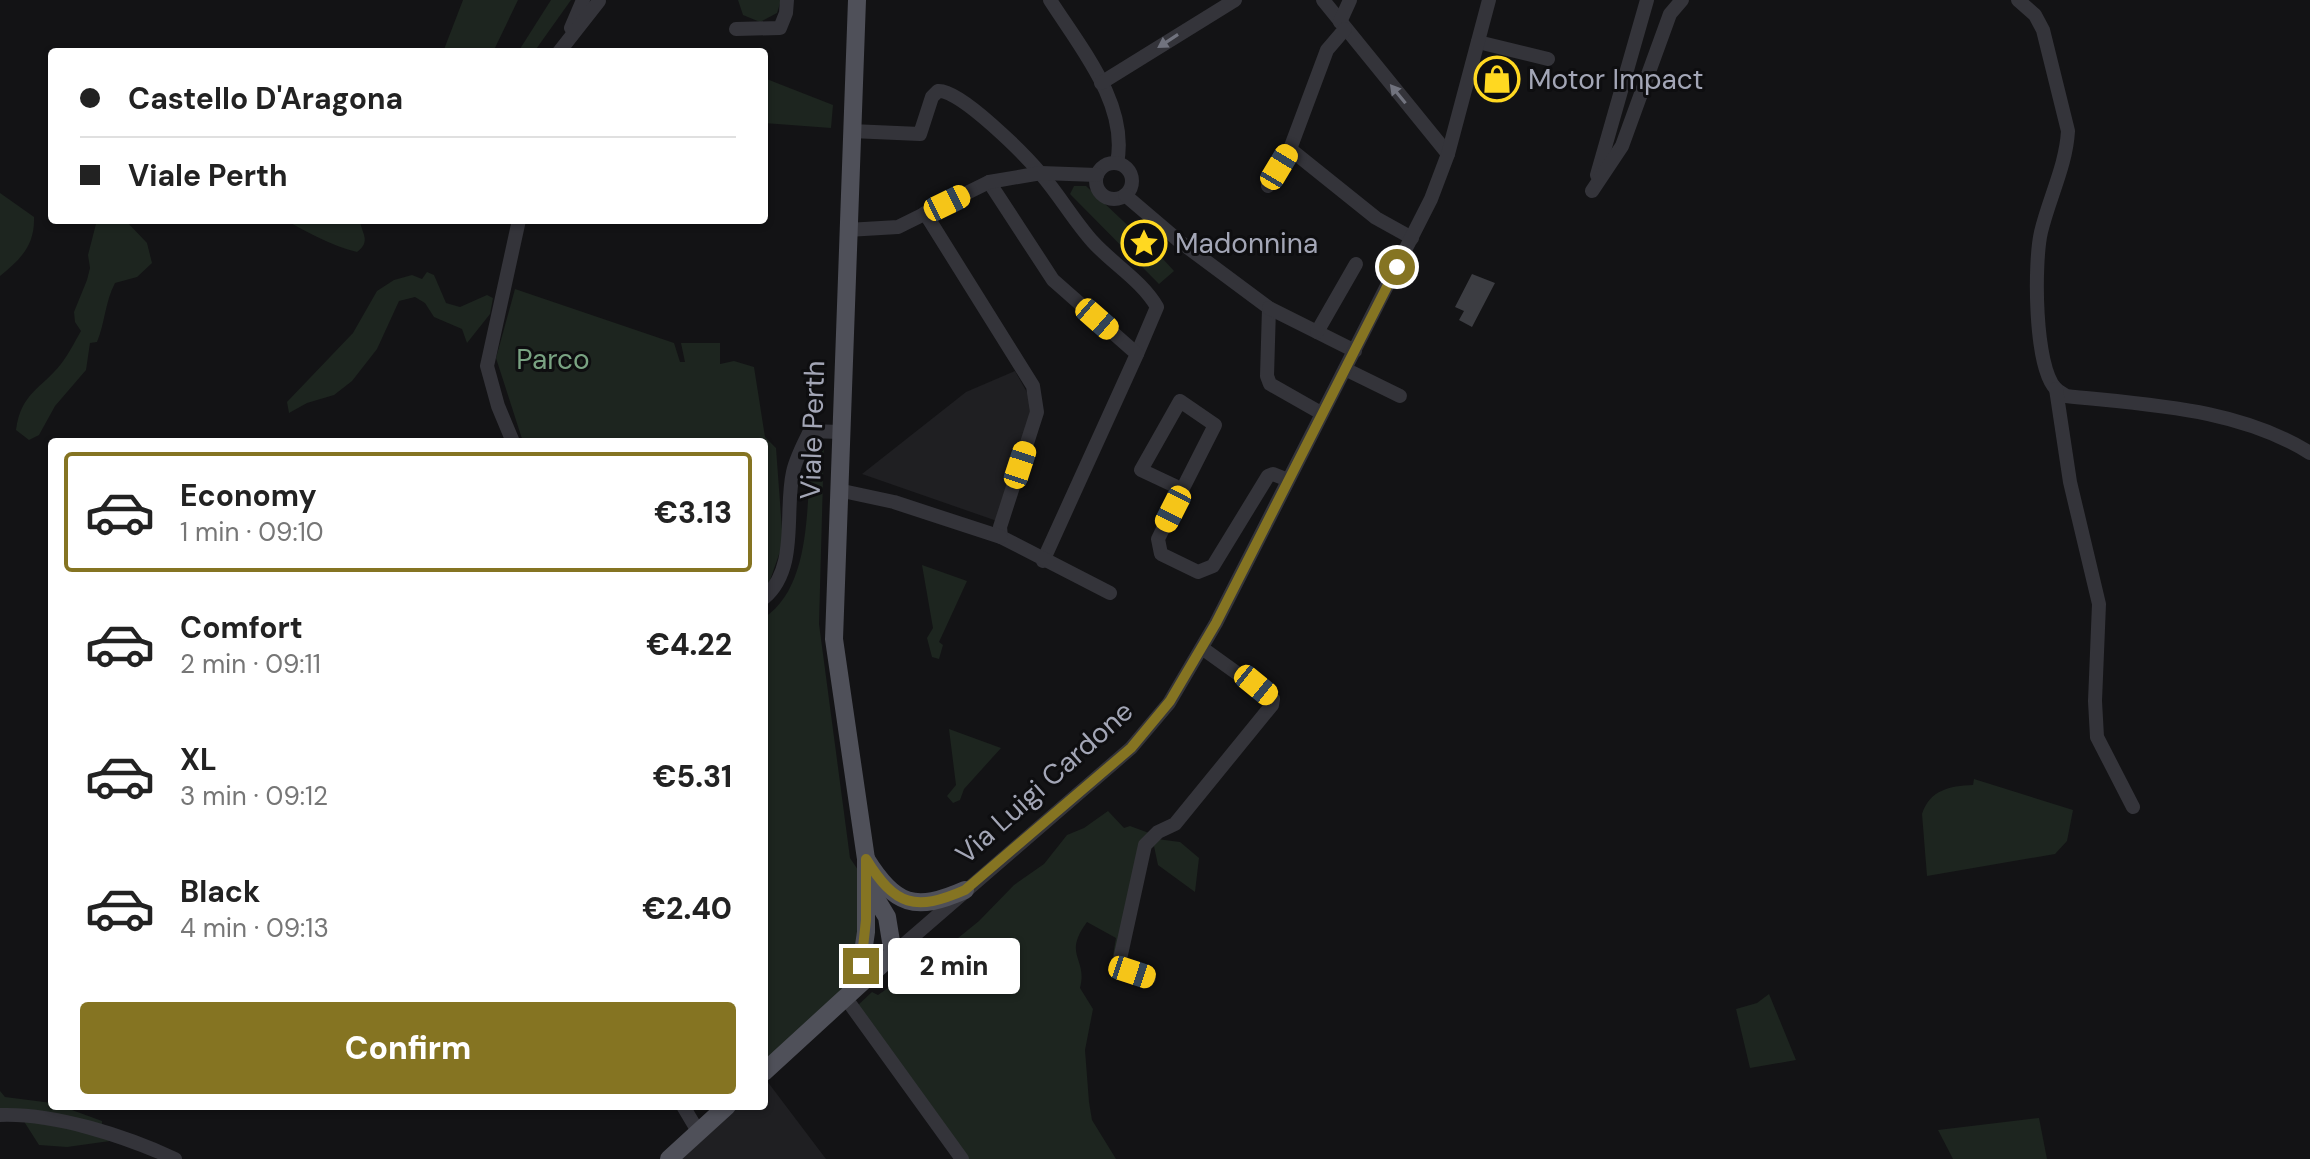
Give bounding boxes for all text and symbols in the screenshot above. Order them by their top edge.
one-way arrow [1158,33,1179,48]
shop icon: Motor Impact [1473,55,1521,103]
place label: Motor Impact [1528,61,1703,98]
text: Castello D'Aragona [128,79,403,118]
one-way arrow [1390,84,1407,104]
car [1256,140,1302,194]
text: Viale Perth [128,156,288,195]
car [920,182,974,224]
place icon: Madonnina [1120,219,1168,267]
place label: Madonnina [1175,225,1318,262]
route start [1379,249,1415,285]
car [1071,294,1123,344]
park label: Parco [516,341,590,378]
street label: Viale Perth [792,360,833,500]
car [1001,438,1039,492]
icon: car [84,476,156,548]
text: Economy [180,476,317,515]
car [1151,482,1195,536]
text: €3.13 [654,493,732,532]
text: 1 min · 09:10 [180,515,324,549]
icon: car [84,608,156,680]
text: Comfort [180,608,303,647]
text: €4.22 [646,625,732,664]
text: 2 min · 09:11 [180,647,321,681]
car [1230,661,1282,709]
street label: Via Luigi Cardone [948,693,1141,872]
icon: car [84,740,156,812]
text: XL [180,740,217,779]
text: €5.31 [653,757,732,796]
text: 3 min · 09:12 [180,779,328,813]
icon: car [84,872,156,944]
text: Black [180,872,260,911]
text: €2.40 [642,889,732,928]
text: 4 min · 09:13 [180,911,329,945]
callout: 2 min [889,938,1021,994]
route end [843,948,879,984]
text: 2 min [919,949,989,983]
car [1105,953,1159,991]
button: Confirm [80,1002,736,1094]

